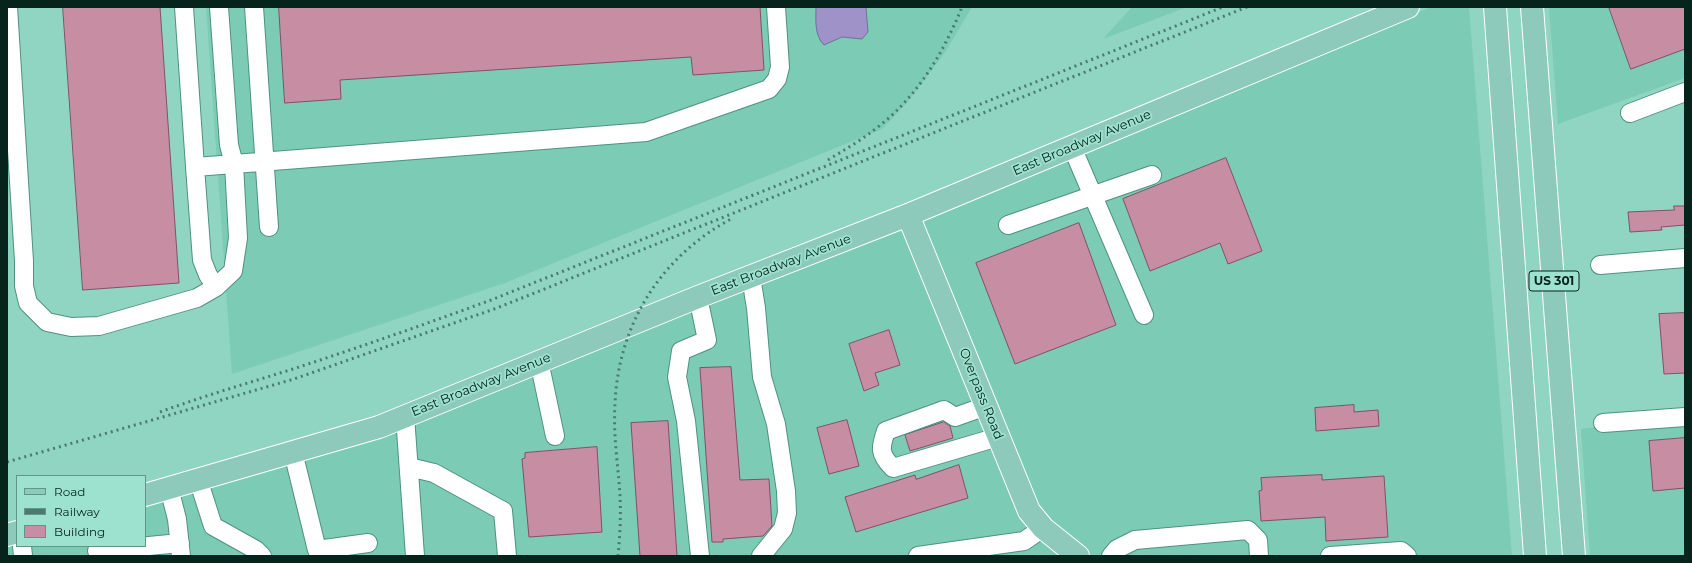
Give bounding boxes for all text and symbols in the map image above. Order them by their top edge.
street label: East Broadway Avenue [1010,107,1154,179]
street label: East Broadway Avenue [709,231,853,299]
road number: US 301 [1529,271,1579,291]
street label: Overpass Road [956,346,1006,442]
street label: East Broadway Avenue [409,350,553,420]
legend [16,475,146,547]
text: Road [54,484,85,499]
text: Railway [54,504,100,519]
text: Building [54,524,105,539]

